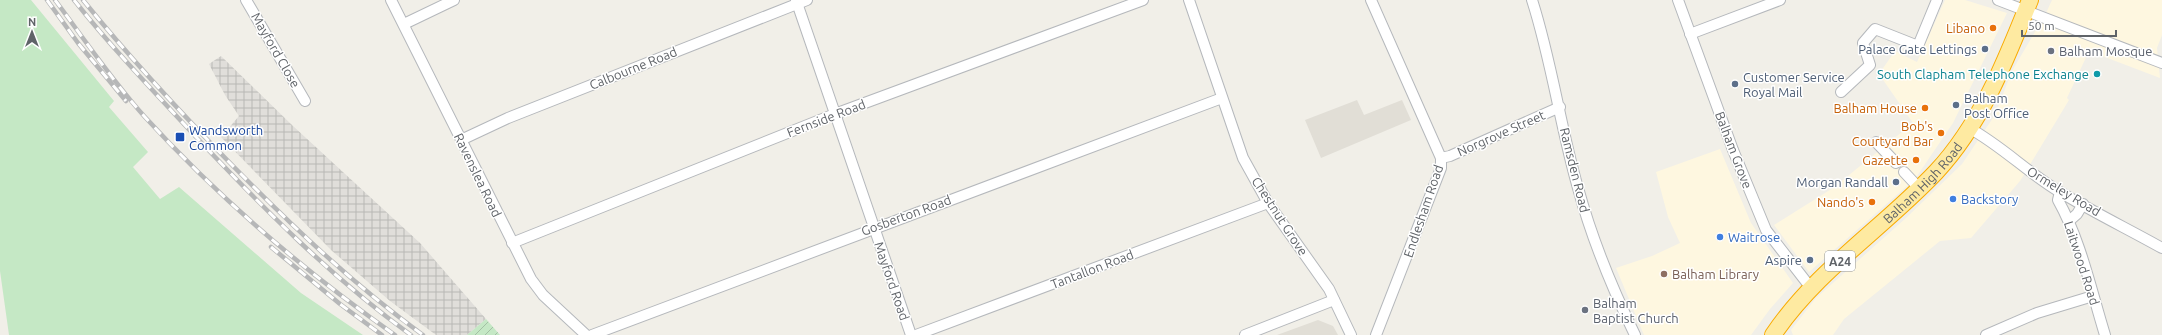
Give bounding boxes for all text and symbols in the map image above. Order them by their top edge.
street label: Mayford Close [249,10,303,90]
north arrow [12,12,52,52]
scale bar [2022,12,2116,38]
text: N [28,16,36,28]
text: 50 m [2028,19,2055,32]
place label: Libano [1946,21,1985,35]
marker: Libano [1988,23,1998,33]
place label: Palace Gate Lettings [1858,42,1977,56]
street label: Calbourne Road [587,44,679,92]
marker: Palace Gate Lettings [1980,44,1990,54]
place label: Balham Mosque [2059,44,2152,58]
marker: Balham Mosque [2046,46,2056,56]
place label: South Clapham Telephone Exchange [1877,67,2089,81]
marker: South Clapham Telephone Exchange [2092,69,2102,79]
place label: Customer Service Royal Mail [1743,70,1845,99]
marker: Customer Service Royal Mail [1730,79,1740,89]
place label: Balham Post Office [1964,91,2029,120]
street label: Fernside Road [785,97,867,139]
marker: Balham Post Office [1951,100,1961,110]
place label: Balham House [1833,101,1917,115]
marker: Balham House [1920,103,1930,113]
street label: Norgrove Street [1455,107,1547,159]
street label: Balham Grove [1713,110,1755,190]
place label: Bob's Courtyard Bar [1852,119,1933,148]
place label: Wandsworth Common [189,123,263,152]
street label: Ramsden Road [1558,126,1592,214]
marker: Bob's Courtyard Bar [1936,128,1946,138]
marker: Wandsworth Common [174,131,186,143]
street label: Ravenslea Road [452,131,504,219]
street label: Balham High Road [1880,140,1965,226]
place label: Gazette [1862,153,1908,167]
marker: Gazette [1911,155,1921,165]
street label: Endlesham Road [1401,163,1445,259]
street label: Ormeley Road [2025,164,2103,218]
street label: Chestnut Grove [1249,174,1311,258]
place label: Morgan Randall [1796,175,1889,189]
marker: Morgan Randall [1891,177,1901,187]
street label: Gosberton Road [859,192,953,238]
place label: Backstory [1961,192,2018,206]
marker: Backstory [1948,194,1958,204]
place label: Nando's [1817,195,1864,209]
marker: Nando's [1867,197,1877,207]
street label: Laitwood Road [2062,219,2102,307]
place label: Waitrose [1728,230,1780,244]
marker: Waitrose [1715,232,1725,242]
street label: Mayford Road [872,240,912,322]
street label: Tantallon Road [1049,247,1135,291]
road number: A24 [1825,251,1855,271]
place label: Aspire [1765,253,1802,267]
marker: Aspire [1805,255,1815,265]
place label: Balham Library [1672,267,1759,281]
marker: Balham Library [1659,269,1669,279]
place label: Balham Baptist Church [1593,296,1679,325]
marker: Balham Baptist Church [1580,305,1590,315]

